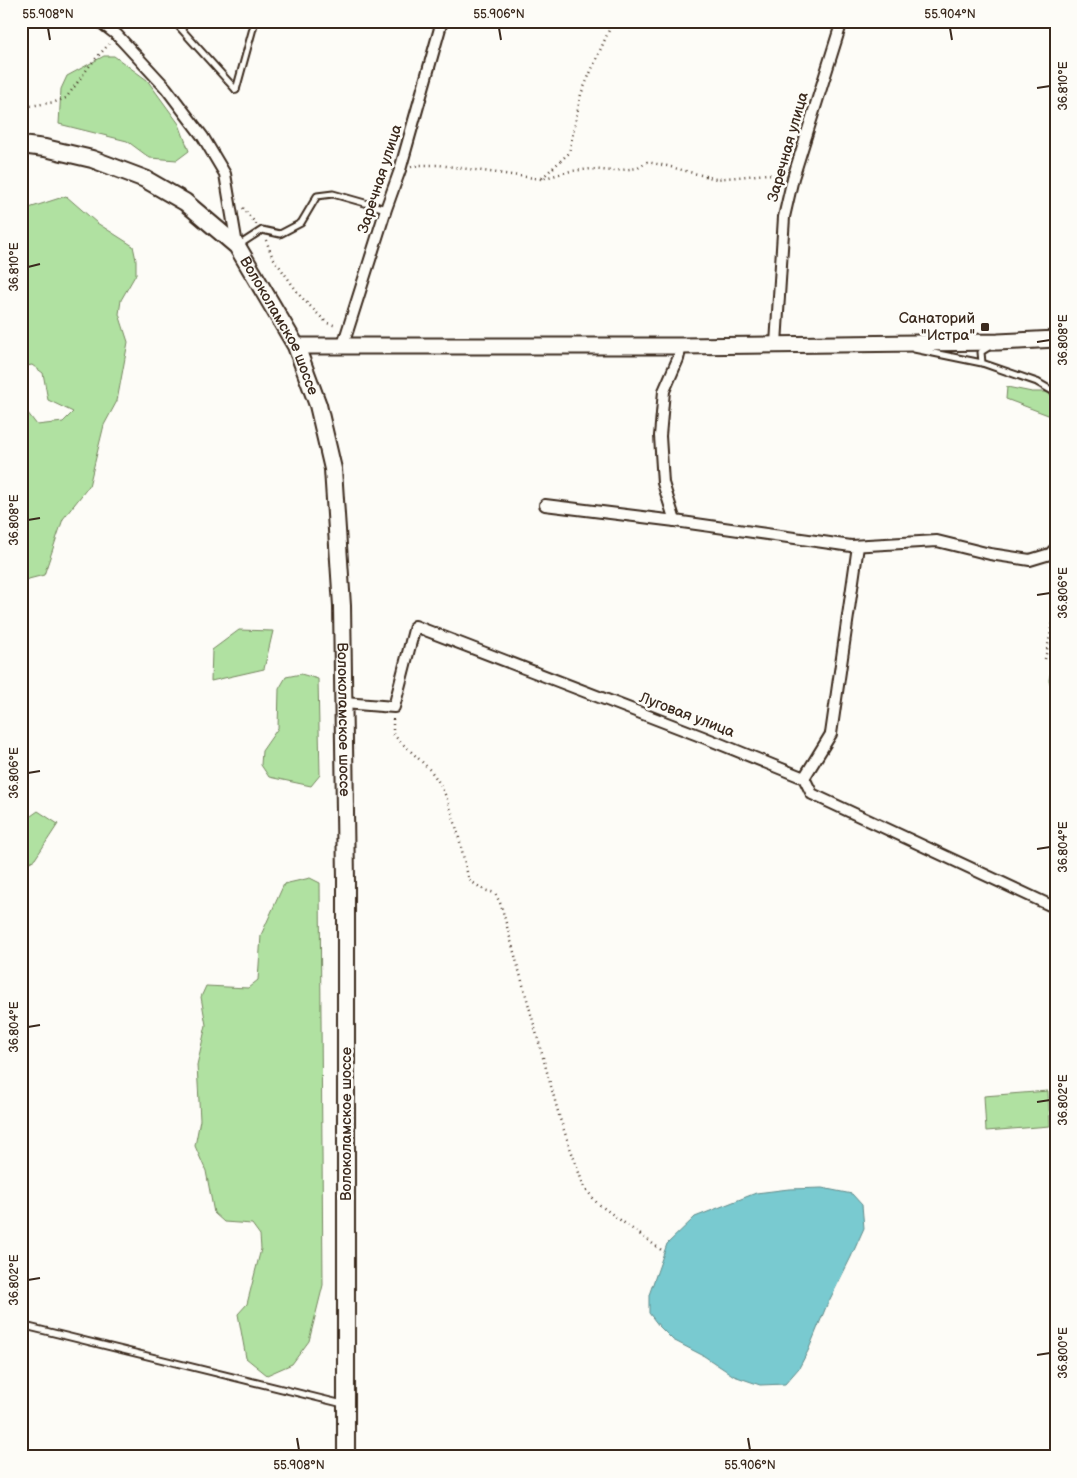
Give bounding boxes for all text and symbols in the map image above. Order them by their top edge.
text: 55.908°N [22,7,74,22]
text: 55.906°N [473,7,525,22]
text: 55.904°N [924,7,976,22]
text: 36.810°E [1056,61,1071,111]
street label: Заречная улица [763,90,813,204]
street label: Заречная улица [353,122,407,236]
text: 36.810°E [7,242,22,292]
street label: Волоколамское шоссе [236,253,323,398]
place label: Санаторий "Истра" [899,309,975,345]
text: 36.808°E [1056,314,1071,366]
marker: Санаторий "Истра" [979,321,991,333]
text: 36.808°E [7,494,22,546]
text: 36.806°E [1056,567,1071,619]
street label: Волоколамское шоссе [333,642,354,797]
street label: Луговая улица [636,688,737,742]
text: 36.806°E [7,747,22,799]
text: 36.804°E [1056,821,1071,873]
text: 36.804°E [7,1001,22,1053]
street label: Волоколамское шоссе [337,1047,356,1201]
text: 36.802°E [1056,1074,1071,1126]
text: 36.802°E [7,1254,22,1306]
text: 36.800°E [1056,1327,1071,1379]
text: 55.908°N [273,1458,325,1473]
text: 55.906°N [724,1458,776,1473]

